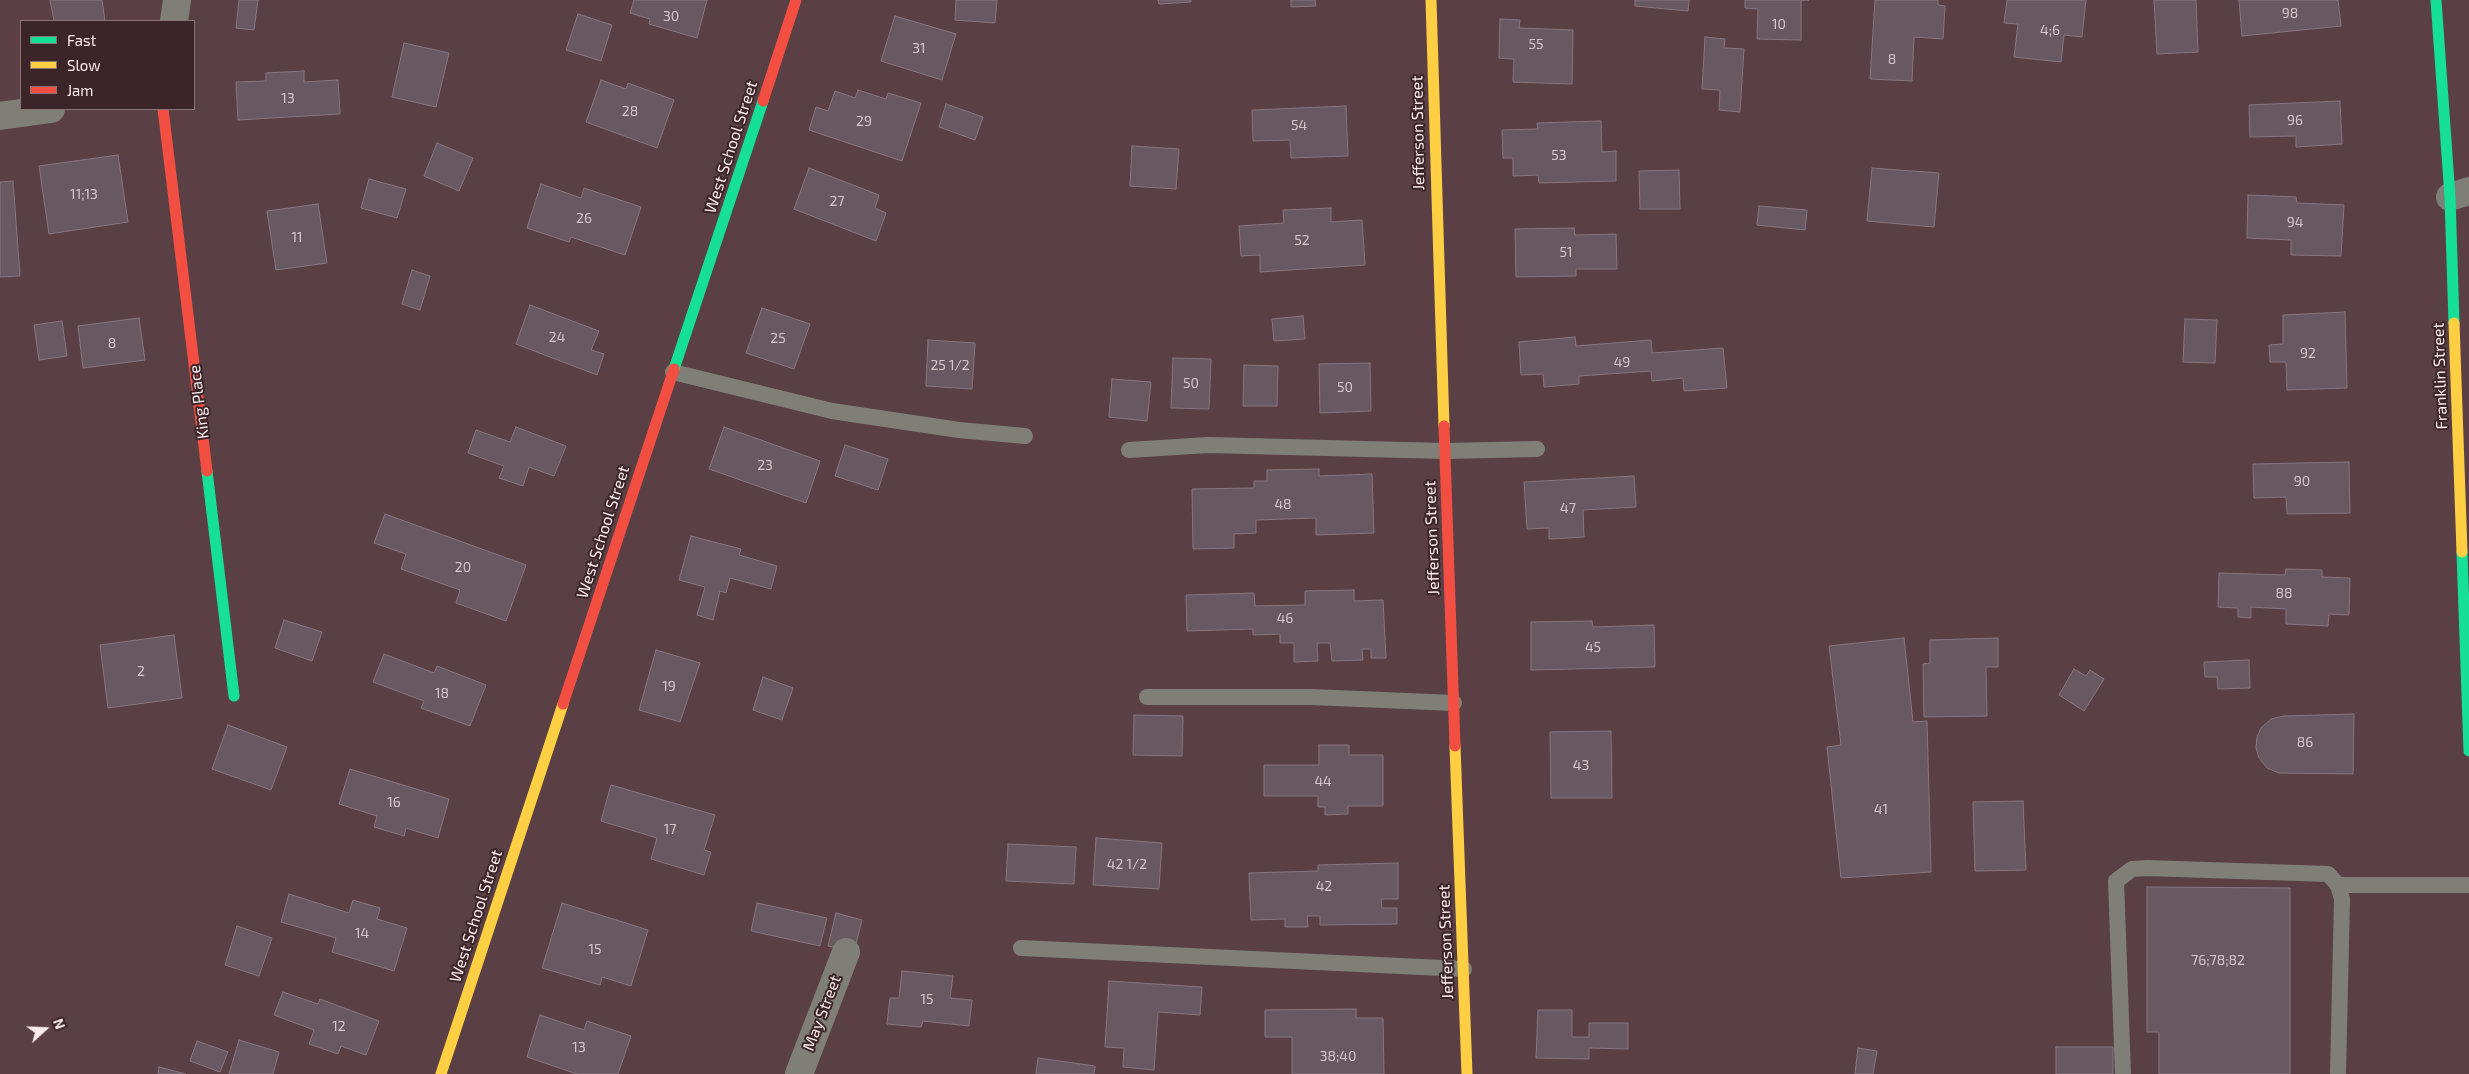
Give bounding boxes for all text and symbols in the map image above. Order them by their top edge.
house number: 98 [2282,5,2298,21]
house number: 30 [663,8,679,24]
house number: 10 [1772,16,1786,32]
legend [20,20,195,110]
house number: 4;6 [2040,22,2060,38]
text: Fast [67,31,96,49]
house number: 55 [1528,36,1544,52]
house number: 31 [912,40,926,56]
house number: 8 [1888,51,1896,67]
text: Slow [67,56,101,74]
street label: Jefferson Street [1407,75,1429,191]
street label: West School Street [700,78,762,216]
text: Jam [67,81,93,99]
house number: 13 [281,90,295,106]
house number: 28 [622,103,638,119]
house number: 96 [2287,112,2303,128]
house number: 29 [856,113,872,129]
house number: 54 [1291,117,1307,133]
house number: 53 [1551,147,1567,163]
house number: 11;13 [70,186,98,202]
house number: 27 [829,193,845,209]
house number: 26 [576,210,592,226]
house number: 94 [2287,214,2303,230]
house number: 11 [291,229,303,245]
house number: 52 [1294,232,1310,248]
house number: 51 [1559,244,1573,260]
street label: Franklin Street [2429,322,2451,430]
house number: 24 [549,329,565,345]
house number: 25 [770,330,786,346]
house number: 8 [108,335,116,351]
house number: 92 [2300,345,2316,361]
house number: 49 [1614,354,1630,370]
house number: 25 1/2 [930,357,970,373]
street label: King Place [185,364,213,440]
house number: 50 [1183,375,1199,391]
house number: 50 [1337,379,1353,395]
house number: 23 [757,457,773,473]
street label: West School Street [572,463,634,601]
house number: 90 [2294,473,2310,489]
street label: Jefferson Street [1420,480,1444,596]
house number: 48 [1274,496,1292,512]
house number: 47 [1560,500,1576,516]
house number: 20 [455,559,471,575]
house number: 88 [2276,585,2292,601]
house number: 46 [1277,610,1293,626]
house number: 45 [1585,639,1601,655]
house number: 2 [137,663,145,679]
house number: 19 [662,678,676,694]
house number: 18 [435,685,449,701]
house number: 86 [2297,734,2313,750]
house number: 43 [1573,757,1589,773]
house number: 44 [1314,773,1332,789]
house number: 16 [387,794,401,810]
house number: 41 [1874,801,1888,817]
house number: 17 [664,821,676,837]
street label: West School Street [445,847,507,985]
house number: 42 1/2 [1107,856,1147,872]
house number: 42 [1316,878,1332,894]
street label: Jefferson Street [1434,884,1458,1000]
house number: 14 [355,925,369,941]
house number: 15 [588,941,602,957]
house number: 76;78;82 [2191,952,2245,968]
street label: May Street [799,973,845,1053]
house number: 15 [920,991,934,1007]
north arrow [20,1004,70,1054]
text: N [50,1016,69,1031]
house number: 12 [332,1018,346,1034]
house number: 13 [572,1039,586,1055]
house number: 38;40 [1320,1048,1356,1064]

